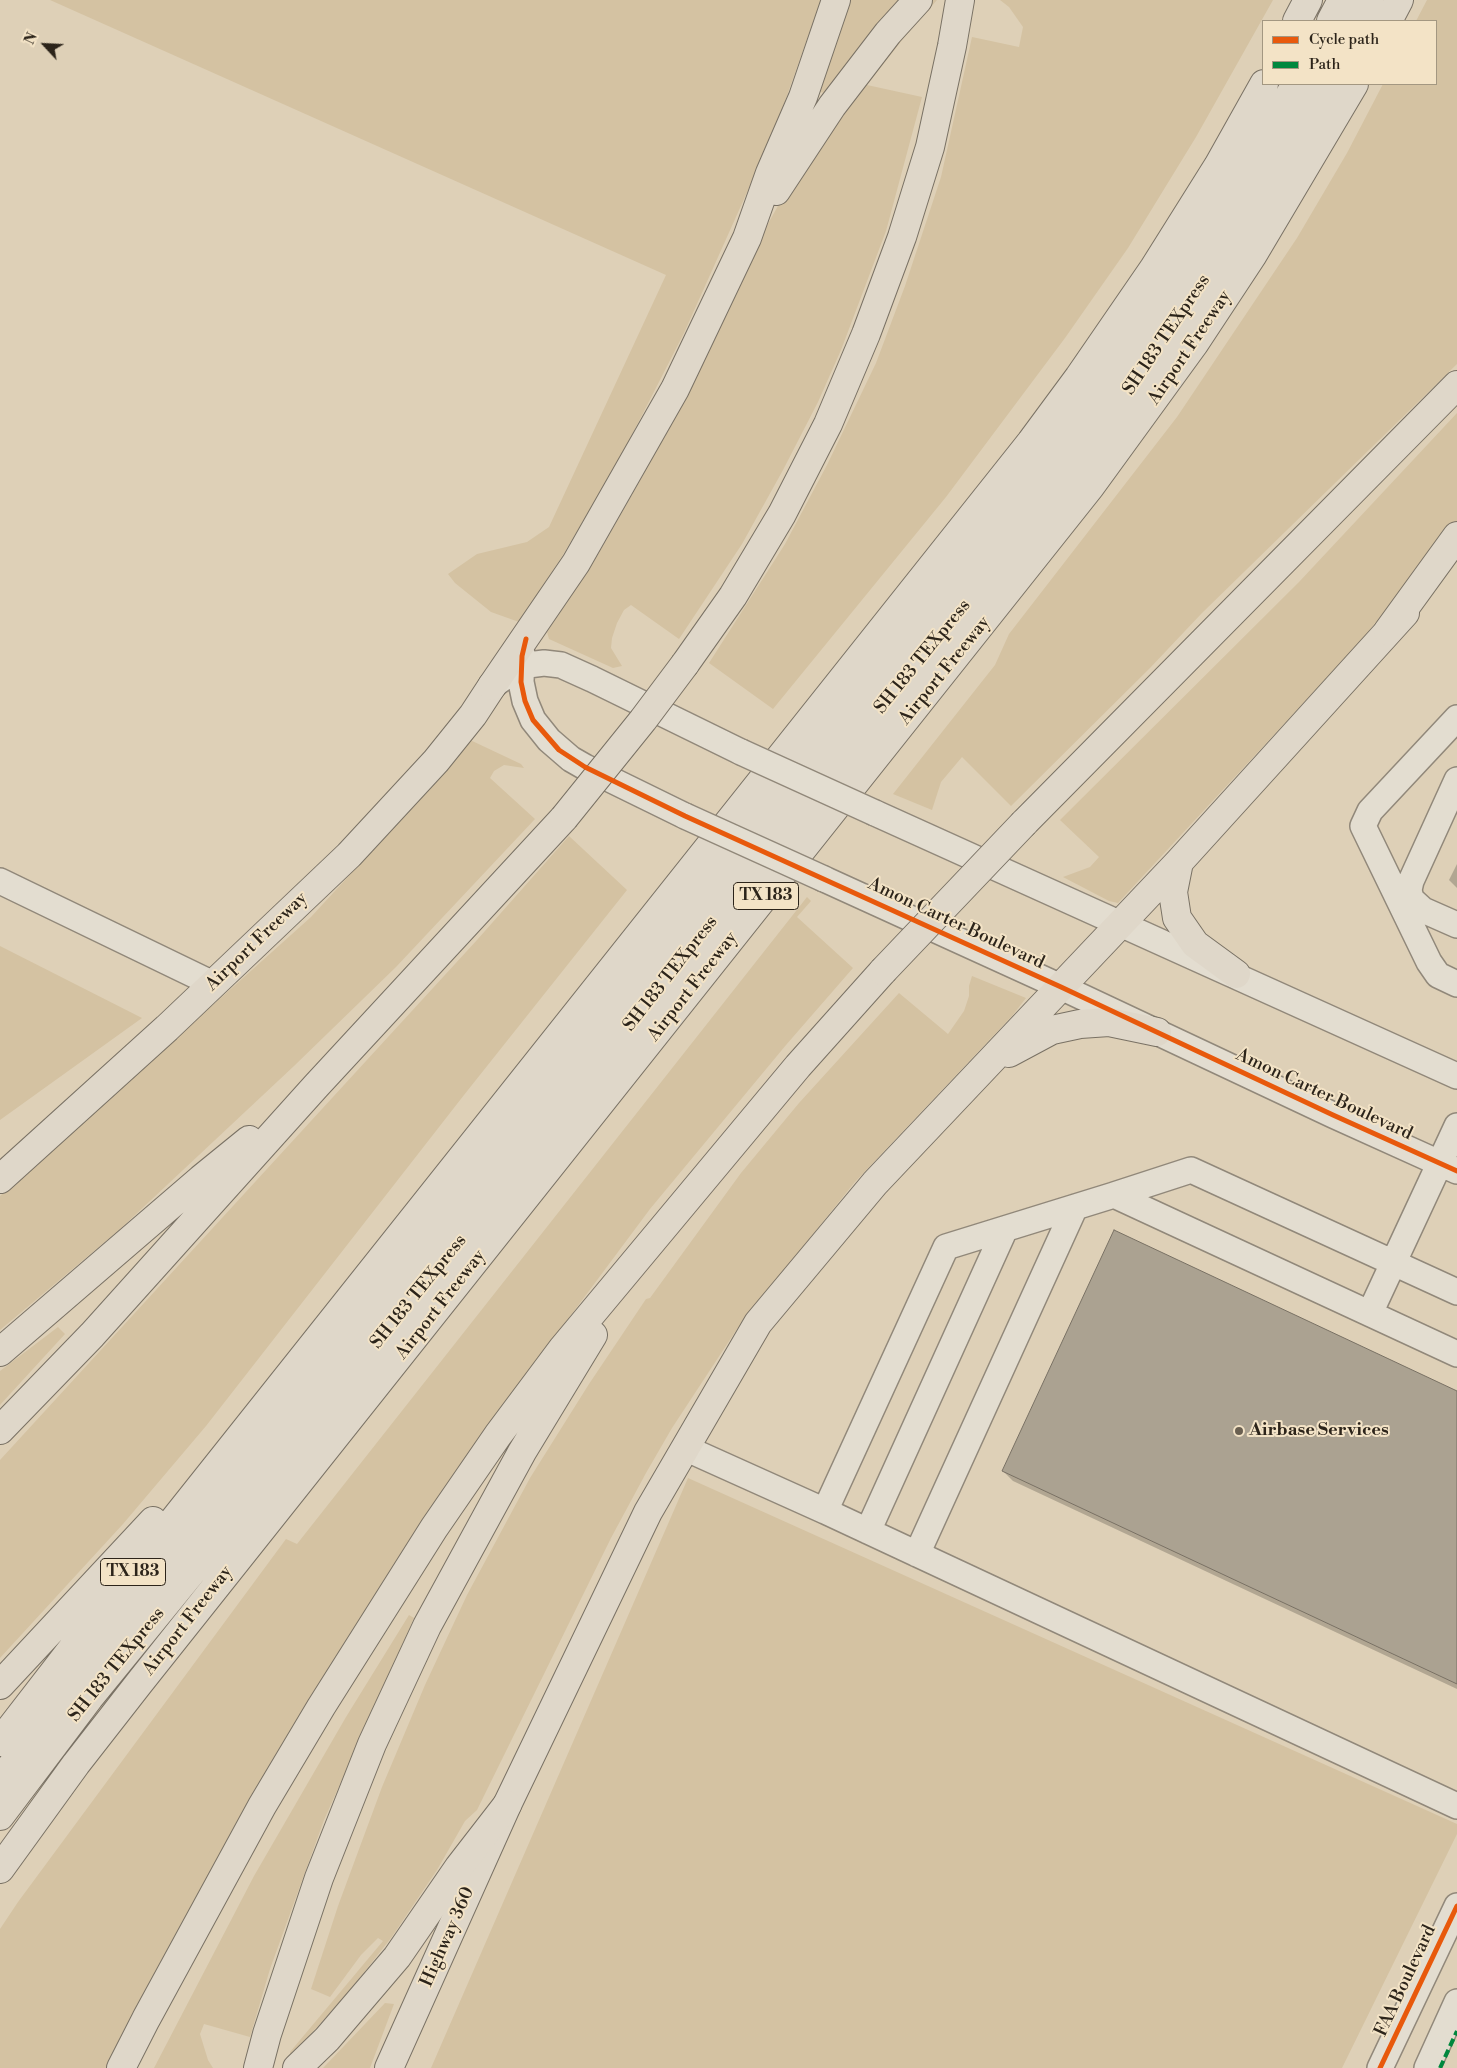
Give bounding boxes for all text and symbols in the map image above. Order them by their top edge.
north arrow [20,20,70,70]
legend [1262,20,1437,85]
text: N [21,30,42,47]
text: Cycle path [1309,30,1379,49]
text: Path [1309,55,1341,74]
street label: SH 183 TEXpress [1119,271,1215,399]
street label: Airport Freeway [1144,287,1236,409]
street label: SH 183 TEXpress [870,596,976,718]
street label: Airport Freeway [895,612,995,730]
street label: Amon Carter Boulevard [864,874,1048,974]
road number: TX 183 [734,882,798,909]
street label: Airport Freeway [202,888,312,996]
street label: SH 183 TEXpress [619,912,723,1036]
street label: Airport Freeway [644,928,742,1046]
street label: Amon Carter Boulevard [1232,1045,1416,1145]
street label: SH 183 TEXpress [366,1231,472,1353]
street label: Airport Freeway [392,1246,490,1364]
place label: Airbase Services [1249,1420,1389,1442]
marker: Airbase Services [1233,1425,1245,1437]
road number: TX 183 [100,1558,166,1585]
street label: Airport Freeway [139,1562,237,1680]
street label: SH 183 TEXpress [64,1604,170,1726]
street label: Highway 360 [416,1884,480,1990]
street label: FAA Boulevard [1371,1922,1441,2040]

